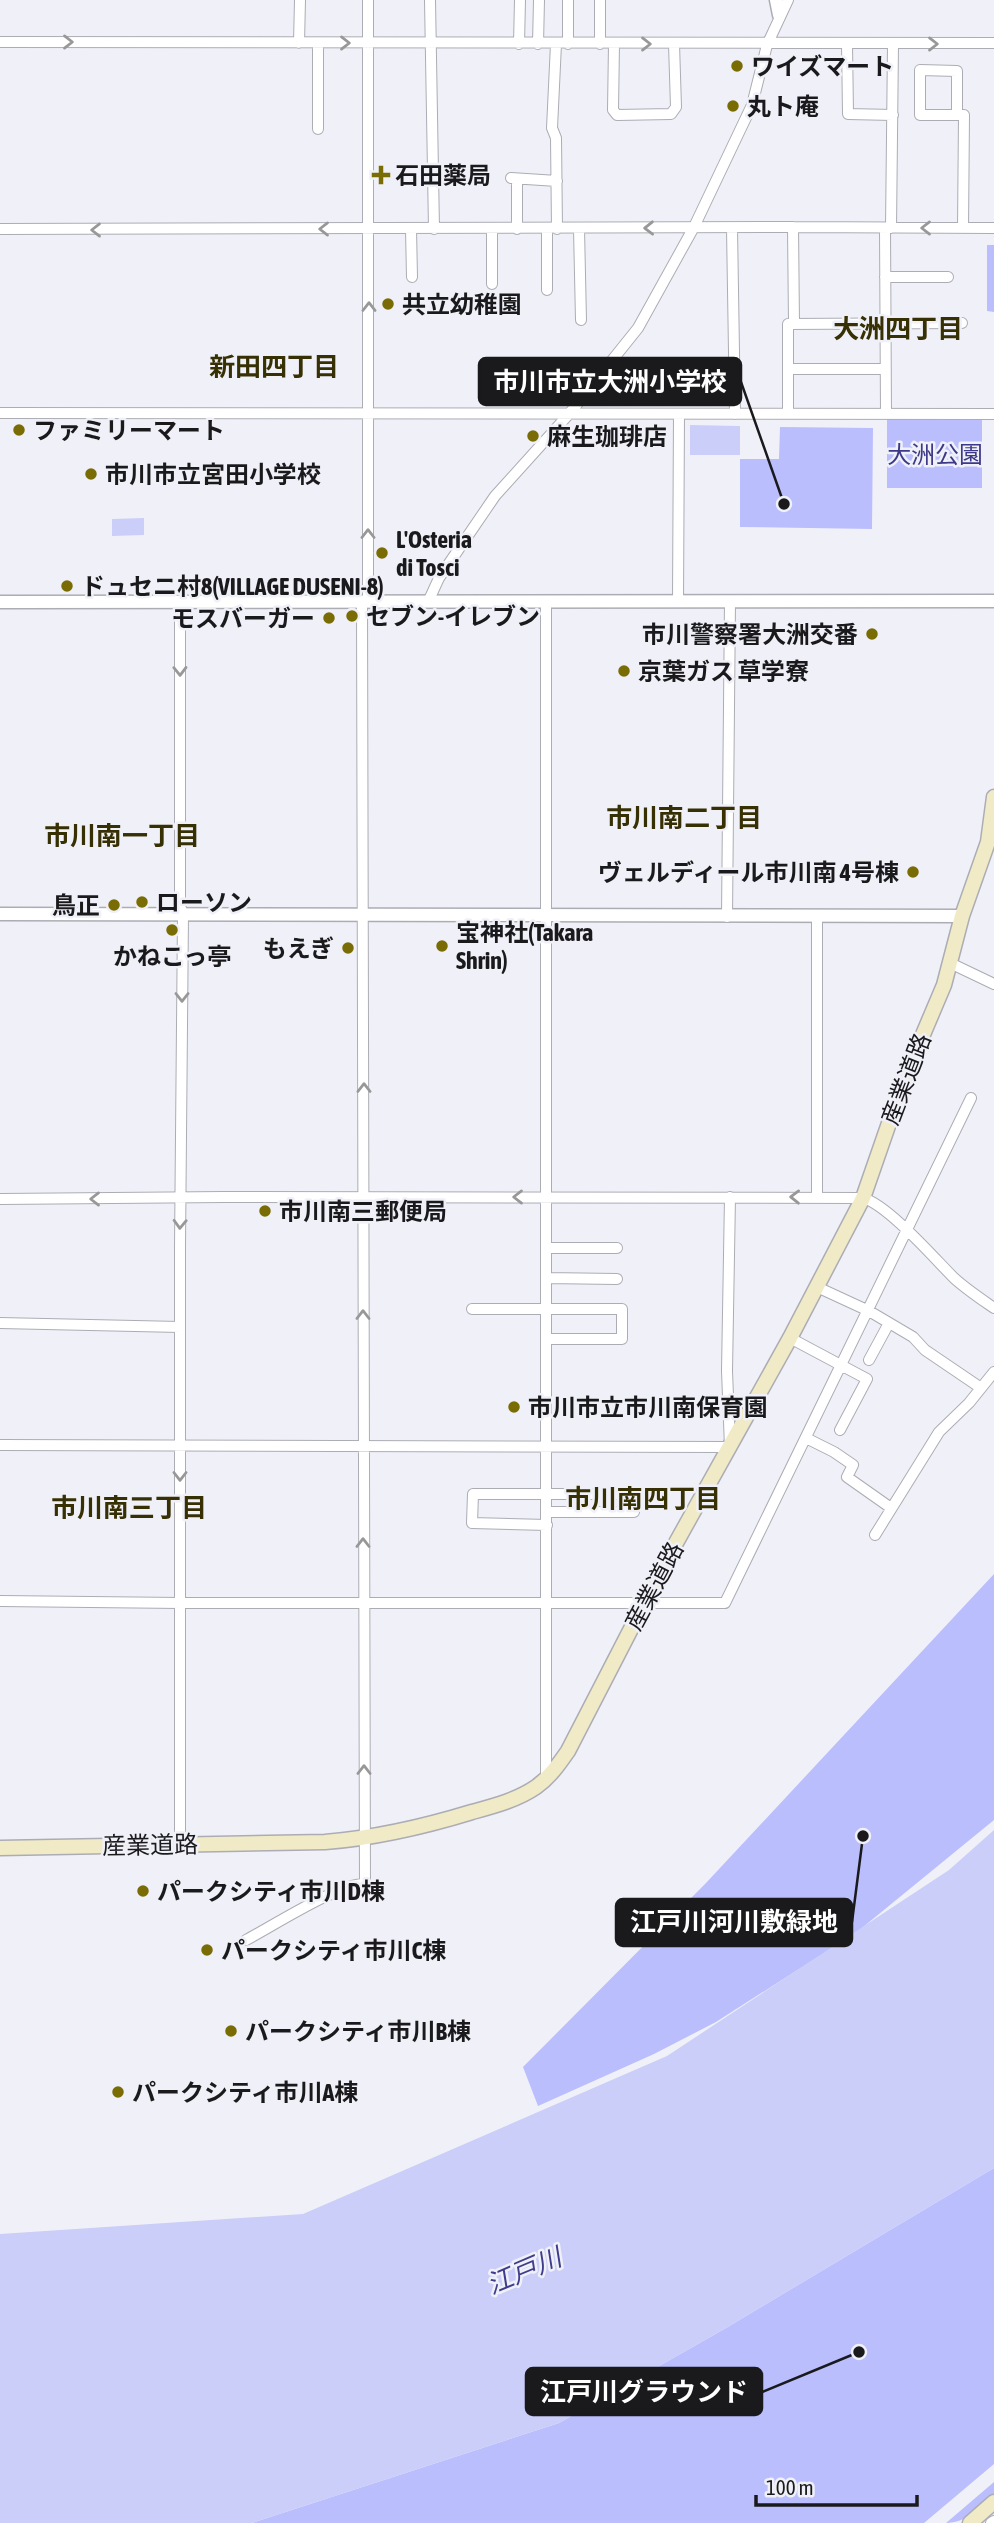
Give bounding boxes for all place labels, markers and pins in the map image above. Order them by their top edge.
place label: ワイズマート [751,53,894,80]
marker: ワイズマート [729,58,745,74]
place label: 丸ト庵 [747,93,819,120]
marker: 丸ト庵 [725,98,741,114]
place label: 石田薬局 [395,162,491,189]
marker: 石田薬局 [373,167,389,183]
place label: 共立幼稚園 [402,291,522,318]
marker: 共立幼稚園 [380,296,396,312]
callout: 市川市立大洲小学校 [479,358,741,405]
place label: ファミリーマート [33,417,225,444]
marker: ファミリーマート [11,422,27,438]
place label: 麻生珈琲店 [547,423,667,450]
marker: 麻生珈琲店 [525,428,541,444]
place label: 市川市立宮田小学校 [105,461,321,488]
marker: 市川市立宮田小学校 [83,466,99,482]
place label: L'Osteria di Tosci [396,526,472,581]
marker: L'Osteria di Tosci [374,545,390,561]
place label: ドュセニ村8(VILLAGE DUSENI-8) [81,573,384,600]
marker: ドュセニ村8(VILLAGE DUSENI-8) [59,578,75,594]
place label: セブン-イレブン [366,603,540,630]
place label: モスバーガー [171,605,315,632]
marker: セブン-イレブン [344,608,360,624]
marker: モスバーガー [321,610,337,626]
place label: 市川警察署大洲交番 [642,621,858,648]
marker: 市川警察署大洲交番 [864,626,880,642]
place label: 京葉ガス 草学寮 [638,658,809,685]
marker: 京葉ガス 草学寮 [616,663,632,679]
place label: ヴェルディール市川南 4号棟 [598,859,899,886]
marker: ヴェルディール市川南 4号棟 [905,864,921,880]
place label: ローソン [156,889,252,916]
place label: 鳥正 [52,892,100,919]
marker: ローソン [134,894,150,910]
marker: 鳥正 [106,897,122,913]
place label: 宝神社(Takara Shrin) [456,919,593,974]
marker: かねこっ亭 [164,922,180,938]
place label: もえぎ [263,935,334,962]
marker: 宝神社(Takara Shrin) [434,938,450,954]
marker: もえぎ [340,940,356,956]
place label: かねこっ亭 [113,943,231,970]
place label: 市川南三郵便局 [279,1198,447,1225]
marker: 市川南三郵便局 [257,1203,273,1219]
place label: 市川市立市川南保育園 [528,1394,768,1421]
marker: 市川市立市川南保育園 [506,1399,522,1415]
place label: パークシティ市川D棟 [157,1878,385,1905]
marker: パークシティ市川D棟 [135,1883,151,1899]
callout: 江戸川河川敷緑地 [616,1899,852,1946]
place label: パークシティ市川C棟 [221,1937,446,1964]
marker: パークシティ市川C棟 [199,1942,215,1958]
place label: パークシティ市川B棟 [245,2018,471,2045]
marker: パークシティ市川B棟 [223,2023,239,2039]
place label: パークシティ市川A棟 [132,2079,358,2106]
marker: パークシティ市川A棟 [110,2084,126,2100]
callout: 江戸川グラウンド [526,2368,762,2415]

